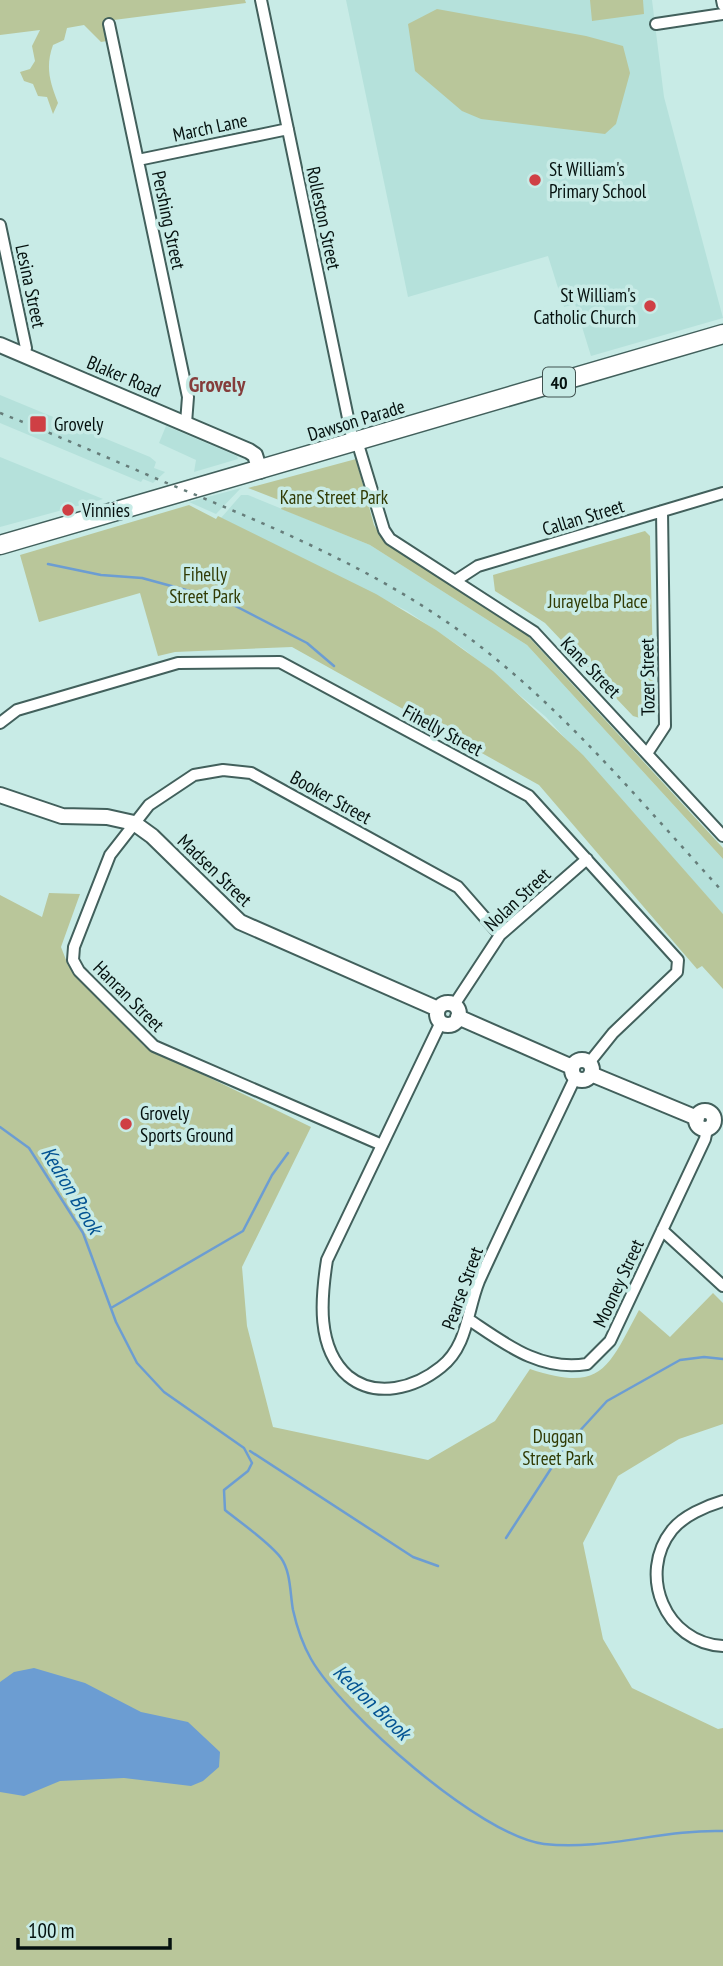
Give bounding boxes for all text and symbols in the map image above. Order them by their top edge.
street label: March Lane [171,107,250,147]
place label: St William's Primary School [549,157,647,203]
street label: Rolleston Street [301,164,347,272]
street label: Pershing Street [147,169,191,272]
marker: St William's Primary School [527,172,543,188]
street label: Lesina Street [10,242,52,331]
place label: St William's Catholic Church [534,283,636,329]
marker: St William's Catholic Church [642,298,658,314]
street label: Blaker Road [84,350,164,402]
road number: 40 [543,368,575,396]
district label: Grovely [189,371,246,398]
street label: Dawson Parade [305,394,408,446]
place label: Grovely [54,412,104,436]
marker: Grovely [28,414,48,434]
park label: Kane Street Park [280,485,389,509]
street label: Callan Street [539,493,628,541]
place label: Vinnies [81,498,130,522]
marker: Vinnies [60,502,76,518]
park label: Fihelly Street Park [169,562,241,608]
park label: Jurayelba Place [547,589,648,613]
street label: Kane Street [556,631,627,703]
street label: Tozer Street [634,637,660,716]
street label: Fihelly Street [399,699,488,761]
street label: Booker Street [286,765,376,829]
street label: Madsen Street [173,829,258,912]
street label: Nolan Street [479,862,556,936]
street label: Hanran Street [88,955,170,1037]
place label: Grovely Sports Ground [140,1101,234,1147]
marker: Grovely Sports Ground [118,1116,134,1132]
water label: Kedron Brook [35,1141,110,1241]
street label: Mooney Street [587,1234,649,1331]
street label: Pearse Street [436,1243,488,1333]
park label: Duggan Street Park [522,1424,594,1470]
water label: Kedron Brook [327,1658,419,1748]
scale bar [18,1906,170,1950]
text: 100 m [28,1917,74,1944]

